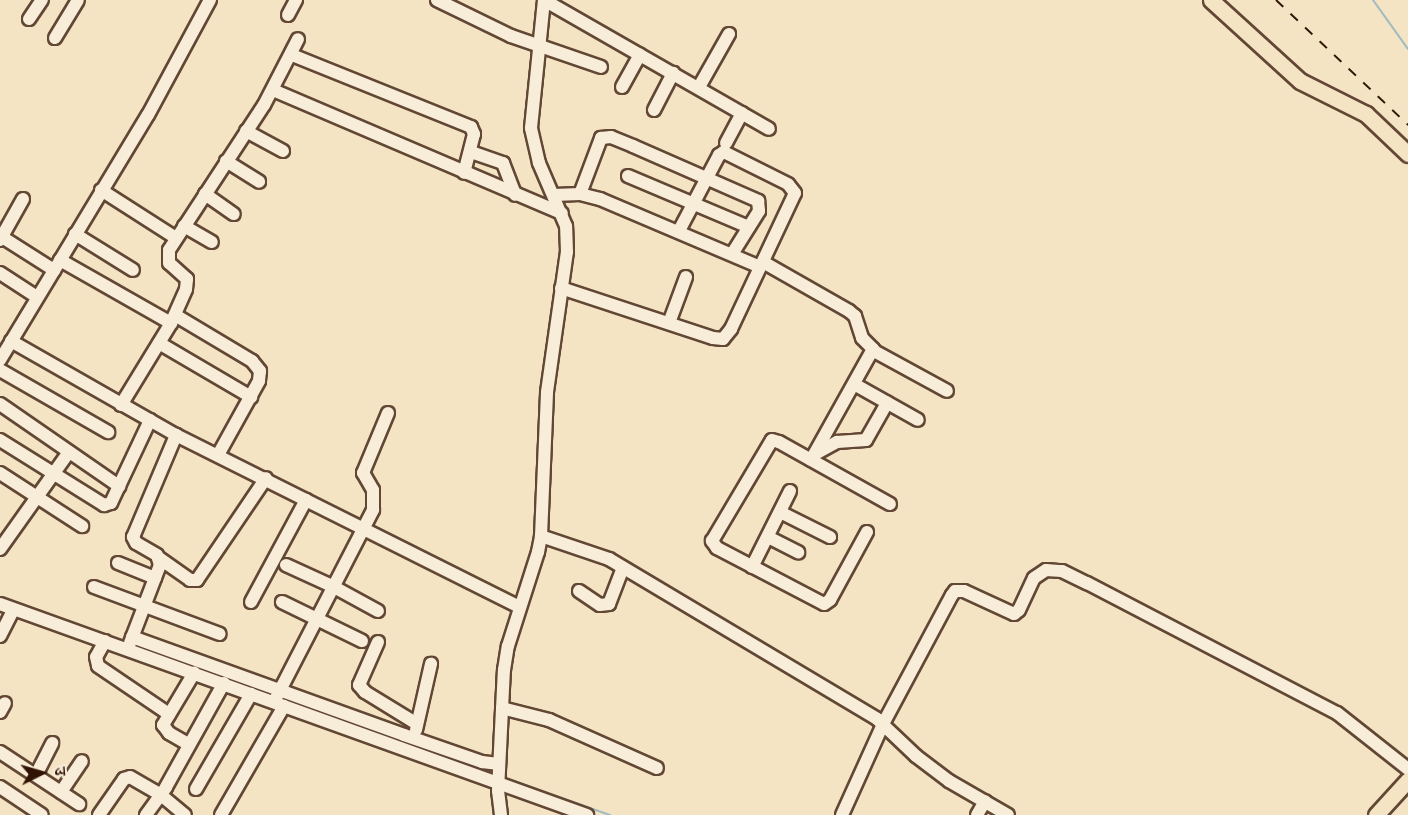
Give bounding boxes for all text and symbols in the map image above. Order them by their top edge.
north arrow [12,743,72,803]
text: उ [51,766,70,776]

